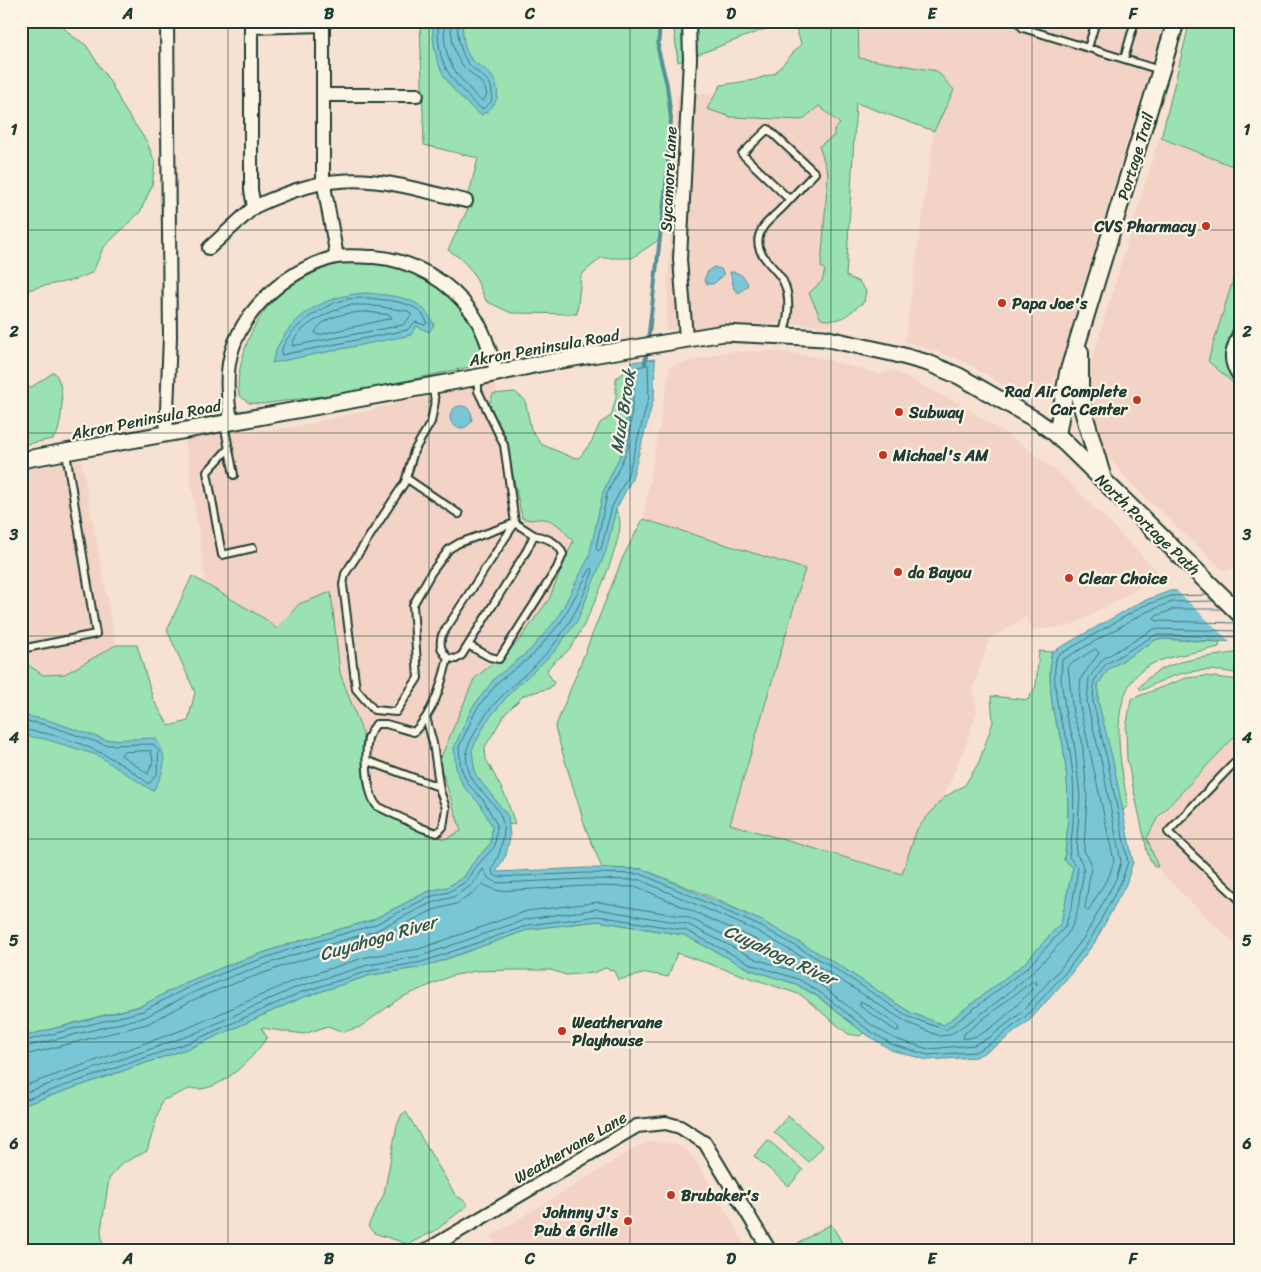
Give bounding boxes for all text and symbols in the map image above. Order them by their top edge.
text: A [122,0,133,28]
text: B [324,0,335,28]
text: C [524,0,536,28]
text: D [726,0,736,28]
text: E [928,0,938,28]
text: F [1128,0,1139,28]
street label: Portage Trail [1108,108,1163,204]
text: 1 [11,115,18,144]
text: 1 [1244,115,1251,144]
street label: Sycamore Lane [651,126,686,232]
place label: CVS Pharmacy [1094,212,1197,241]
marker: CVS Pharmacy [1200,220,1212,232]
place label: Papa Joe's [1012,289,1088,318]
marker: Papa Joe's [996,297,1008,309]
text: 2 [8,317,19,346]
text: 2 [1241,317,1252,346]
street label: Akron Peninsula Road [466,320,623,375]
water label: Mud Brook [601,365,646,456]
place label: Rad Air Complete Car Center [1004,377,1128,424]
street label: Akron Peninsula Road [68,390,225,448]
marker: Rad Air Complete Car Center [1131,394,1143,406]
place label: Subway [908,398,964,427]
marker: Subway [893,406,905,418]
place label: Michael's AM [892,441,989,470]
marker: Michael's AM [877,449,889,461]
street label: North Portage Path [1088,466,1207,583]
text: 3 [9,520,19,549]
text: 3 [1242,520,1252,549]
place label: da Bayou [908,558,972,587]
place label: Clear Choice [1078,564,1168,593]
marker: da Bayou [892,566,904,578]
marker: Clear Choice [1063,572,1075,584]
text: 4 [8,723,19,752]
text: 4 [1241,723,1252,752]
water label: Cuyahoga River [316,905,444,970]
water label: Cuyahoga River [719,915,845,997]
text: 5 [9,926,19,955]
text: 5 [1242,926,1252,955]
place label: Weathervane Playhouse [572,1008,663,1055]
marker: Weathervane Playhouse [556,1025,568,1037]
street label: Weathervane Lane [508,1103,633,1192]
text: 6 [8,1129,19,1158]
text: 6 [1241,1129,1252,1158]
place label: Brubaker's [681,1181,760,1210]
marker: Brubaker's [665,1189,677,1201]
place label: Johnny J's Pub & Grille [534,1198,619,1245]
marker: Johnny J's Pub & Grille [622,1215,634,1227]
text: A [122,1244,133,1272]
text: B [324,1244,335,1272]
text: C [524,1244,536,1272]
text: D [726,1244,736,1272]
text: E [928,1244,938,1272]
text: F [1128,1244,1139,1272]

